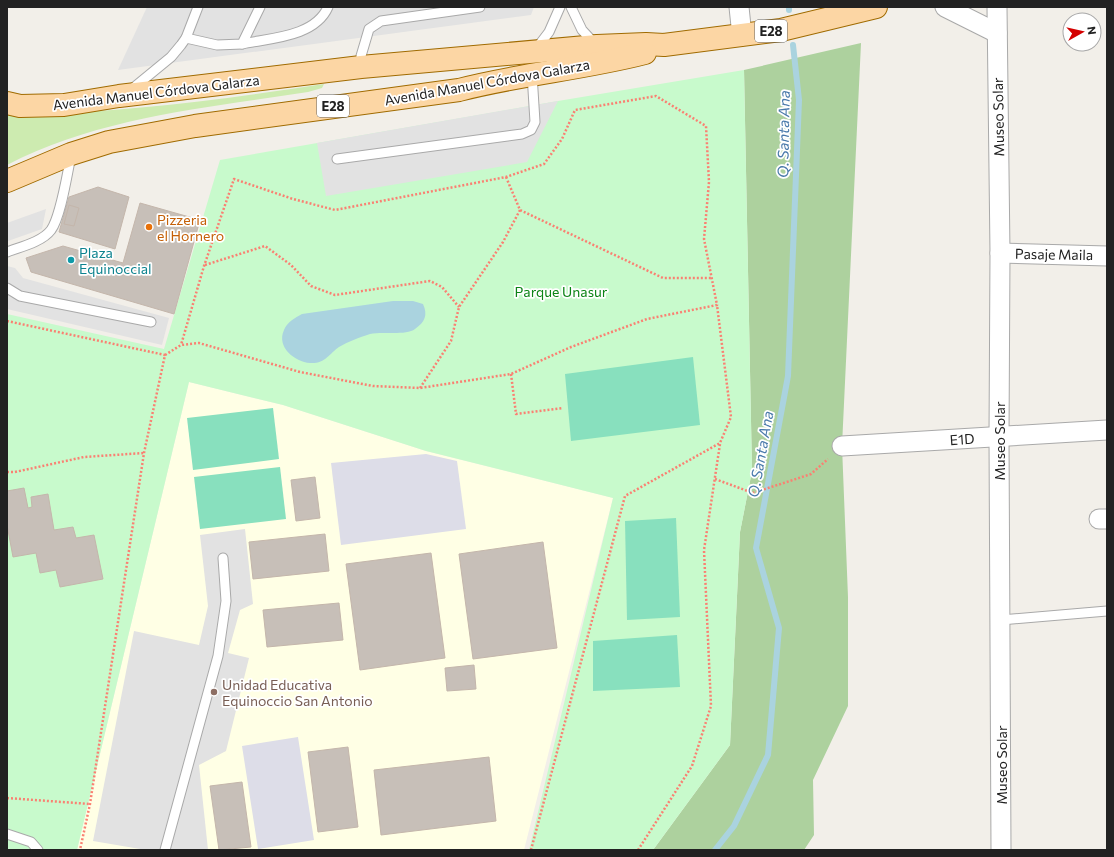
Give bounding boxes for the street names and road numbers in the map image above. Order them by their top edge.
road number: E28 [755,20,787,42]
street label: Avenida Manuel Córdova Galarza [383,56,591,108]
street label: Avenida Manuel Córdova Galarza [52,71,260,113]
street label: Museo Solar [989,77,1007,157]
road number: E28 [317,95,349,117]
street label: Pasaje Maila [1015,245,1093,263]
street label: Museo Solar [991,401,1008,481]
street label: E1D [949,430,975,448]
street label: Museo Solar [993,725,1010,805]

